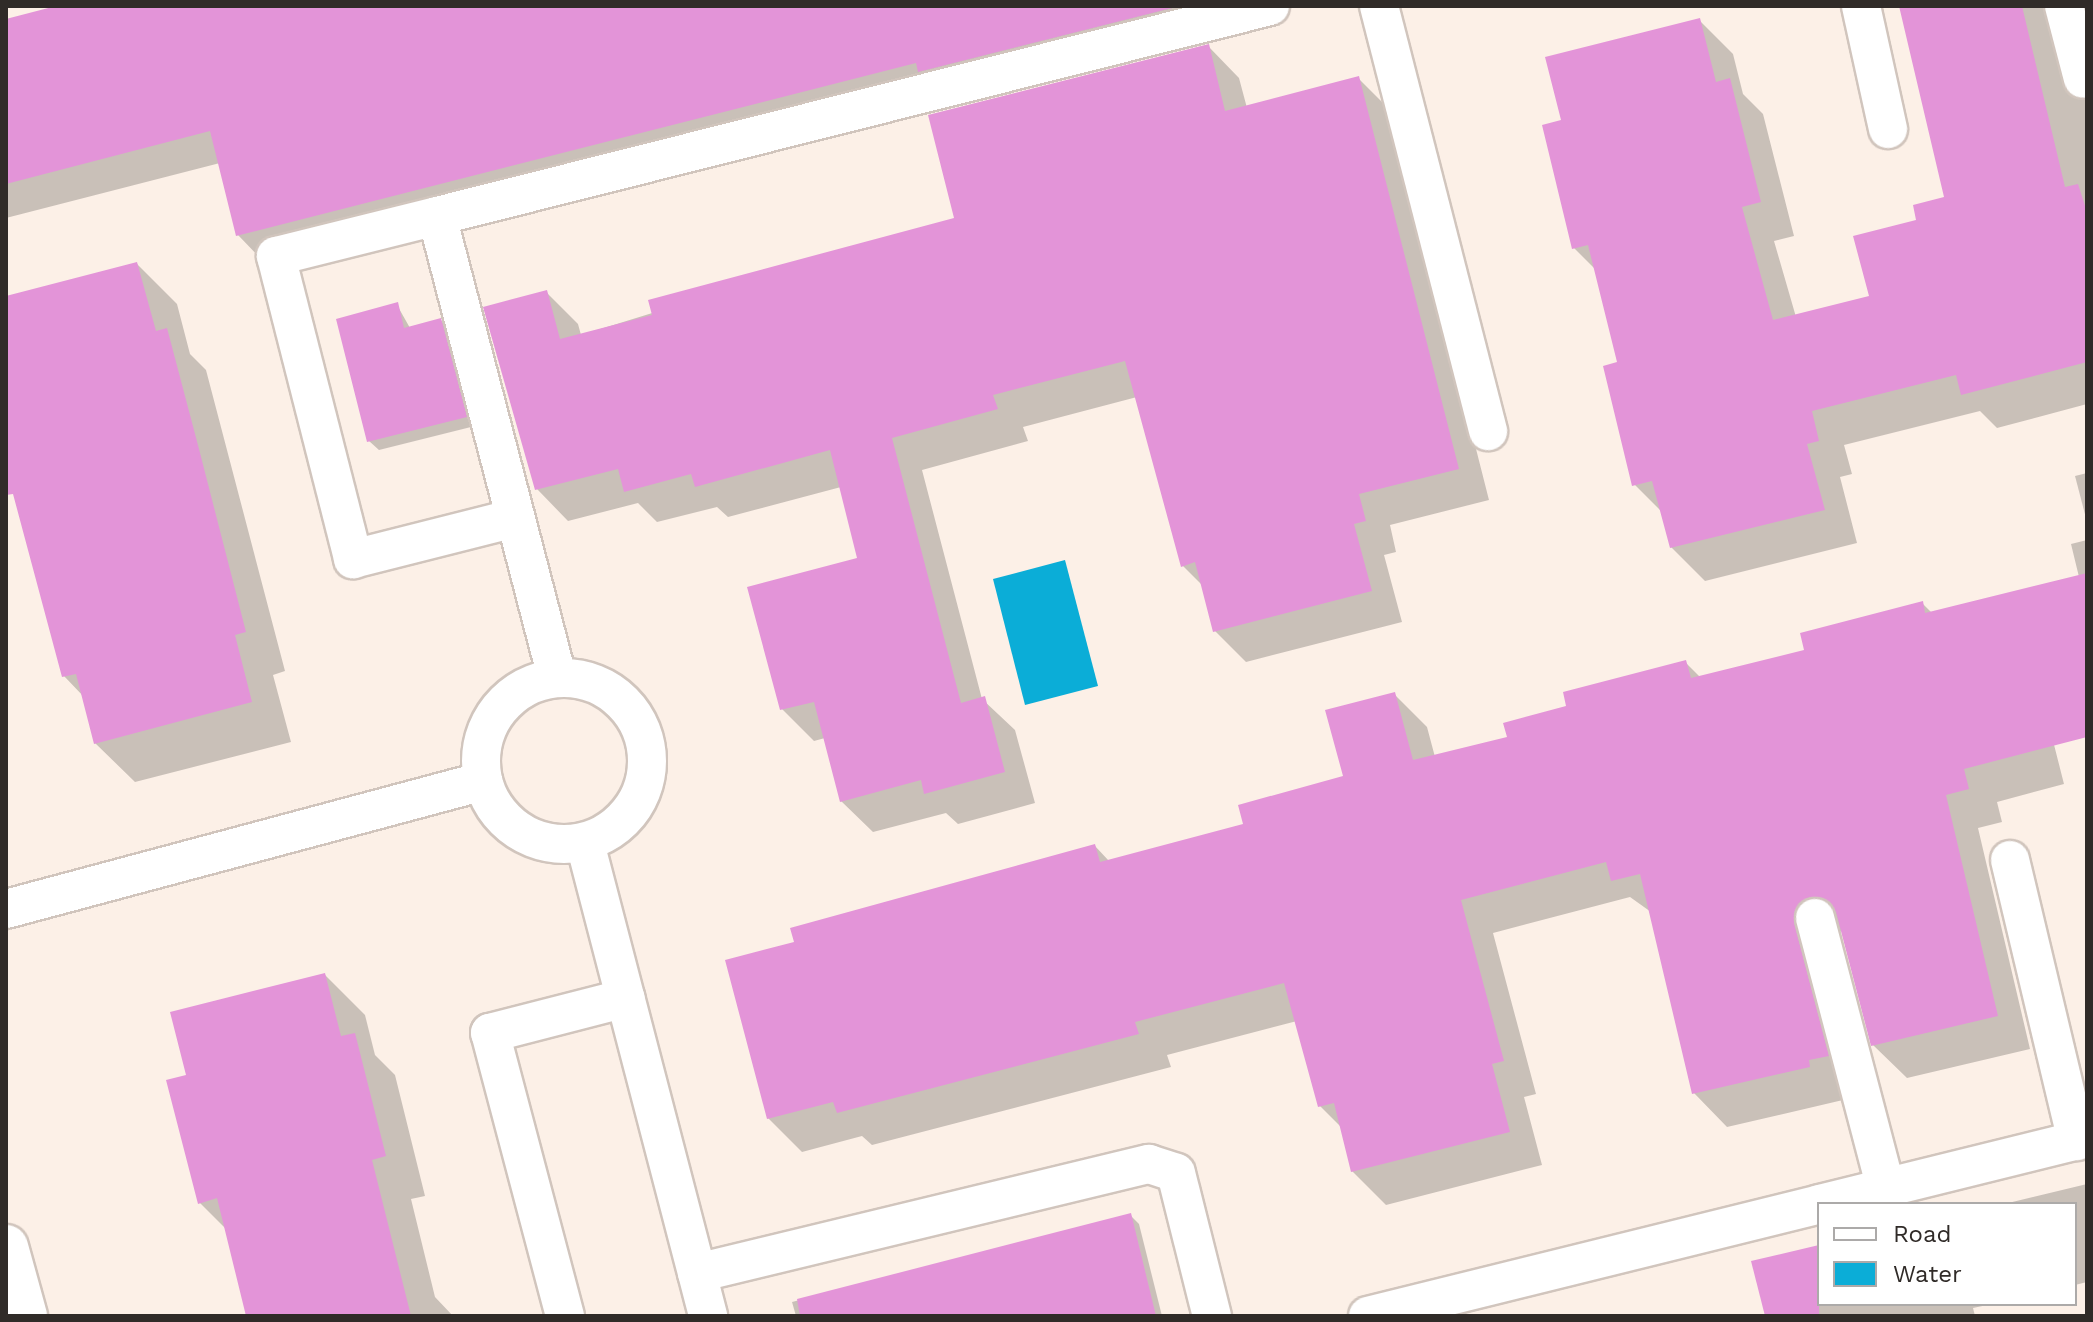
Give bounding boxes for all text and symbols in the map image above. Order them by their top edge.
legend [1817,1202,2077,1306]
text: Road [1893,1220,1952,1248]
text: Water [1893,1260,1962,1288]

